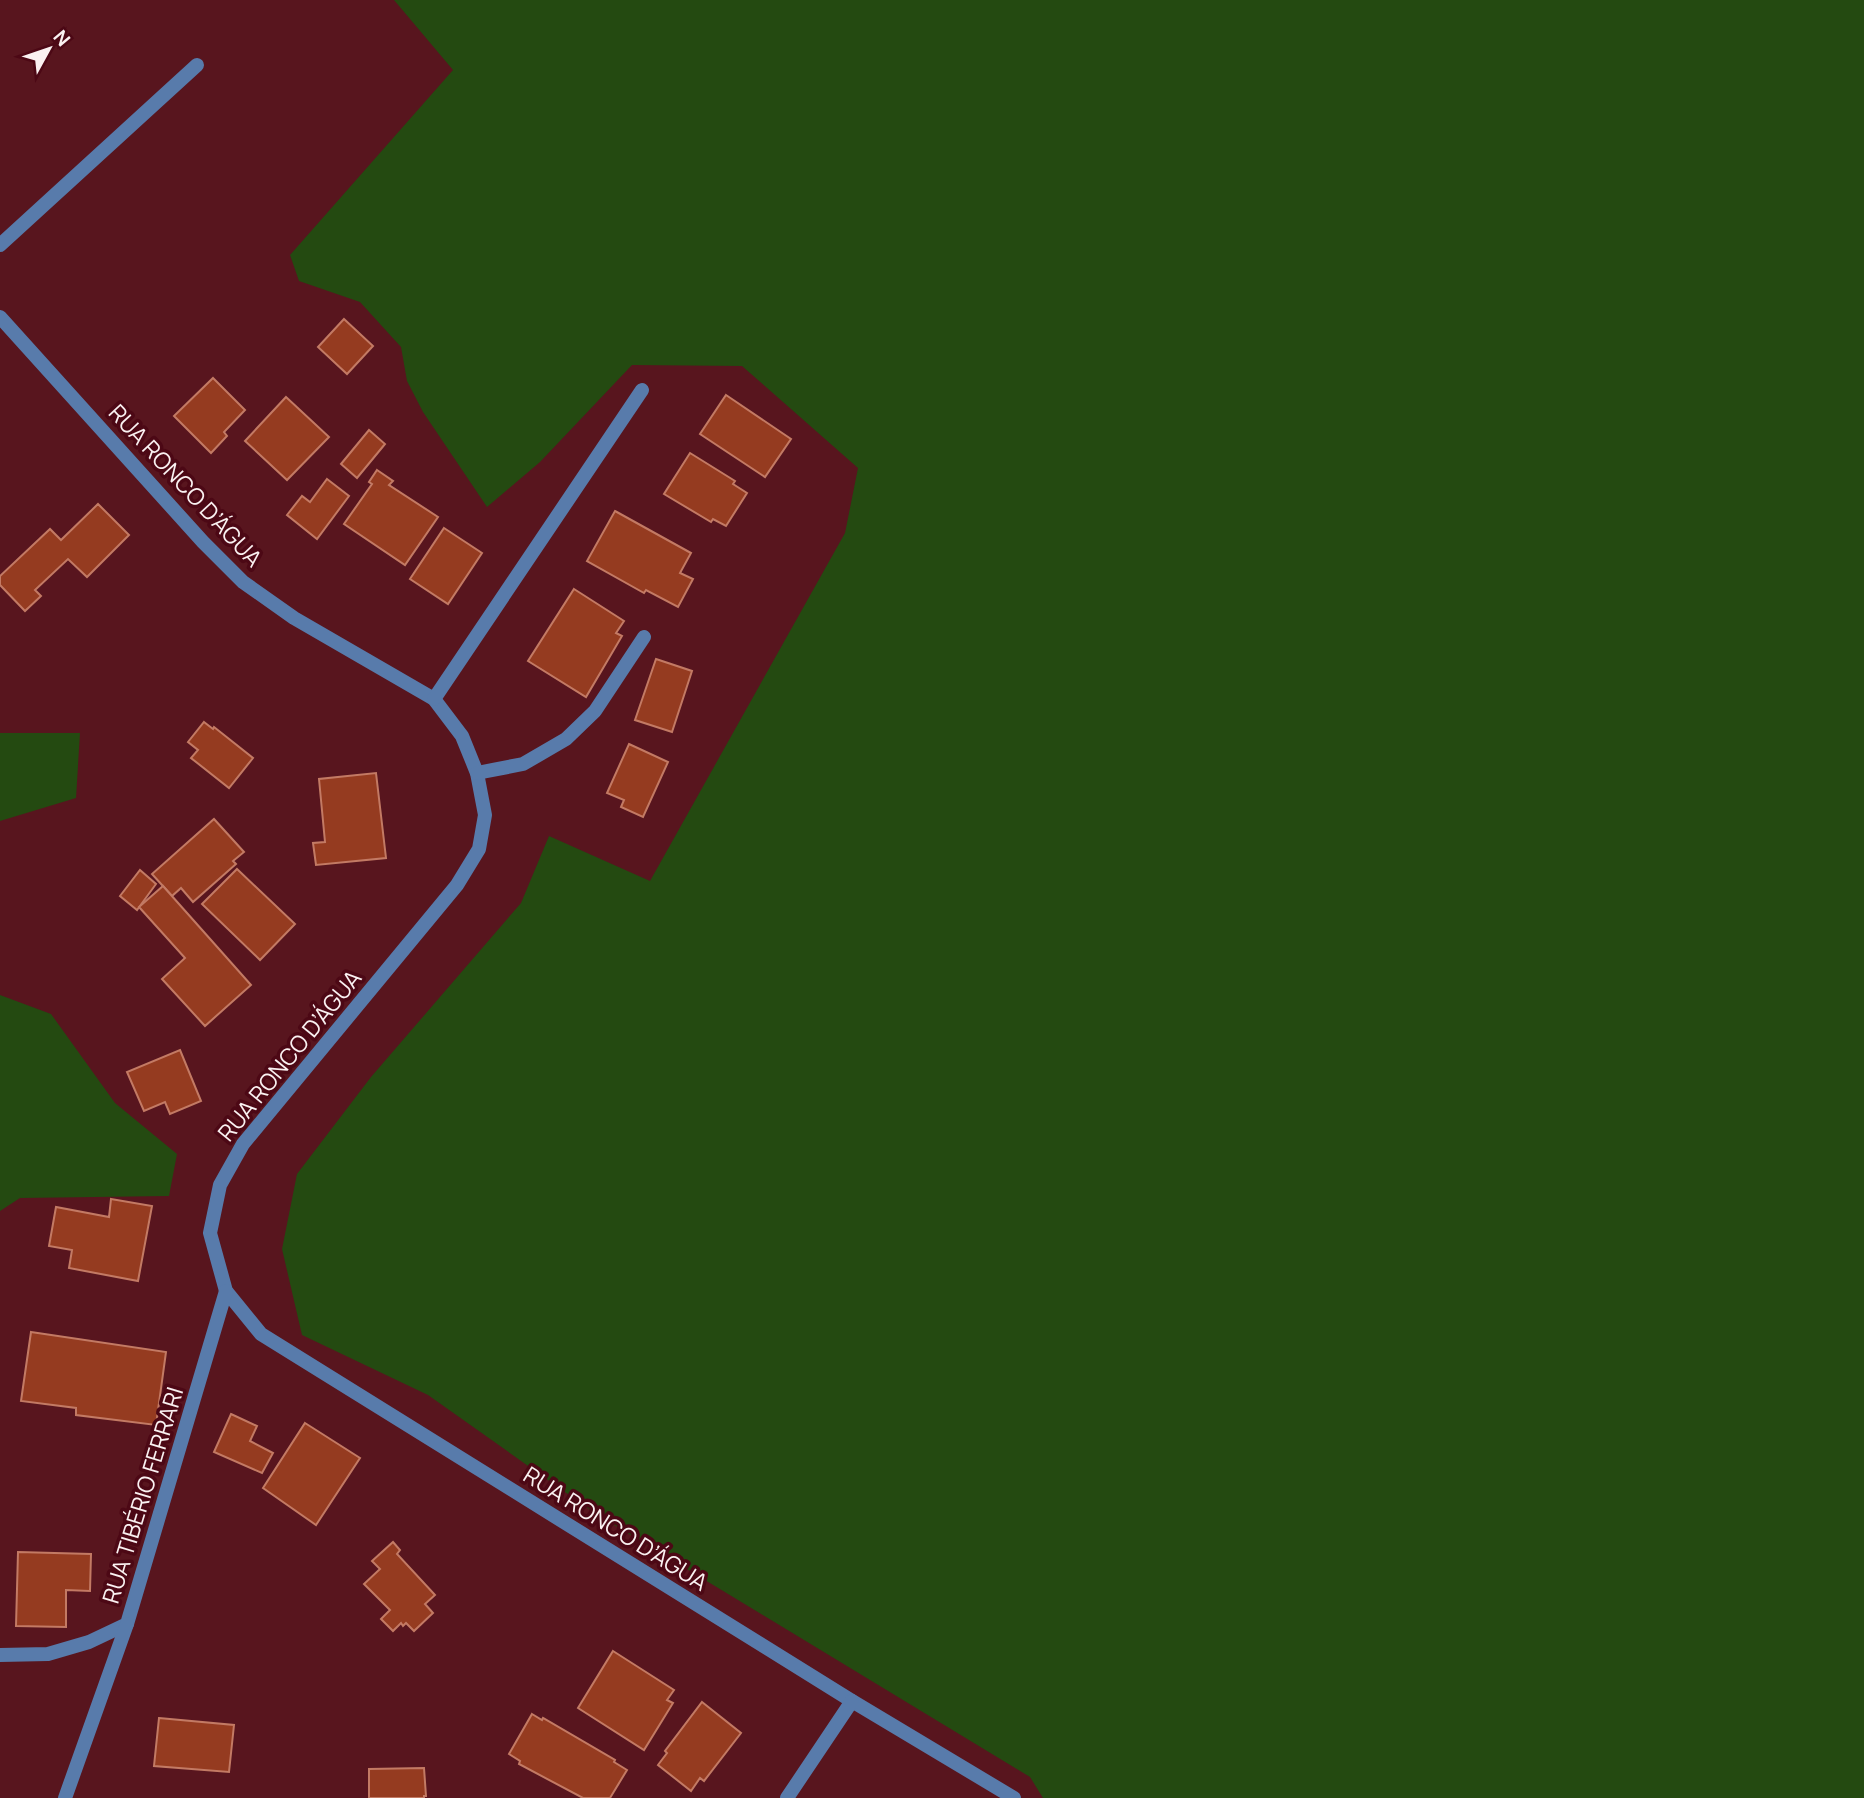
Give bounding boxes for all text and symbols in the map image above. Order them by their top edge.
north arrow [14,14,84,84]
text: N [48,24,76,52]
street label: RUA RONCO D’ÁGUA [102,397,270,574]
street label: RUA RONCO D’ÁGUA [210,962,368,1147]
street label: RUA TIBÉRIO FERRARI [94,1383,190,1607]
street label: RUA RONCO D’ÁGUA [518,1458,715,1598]

